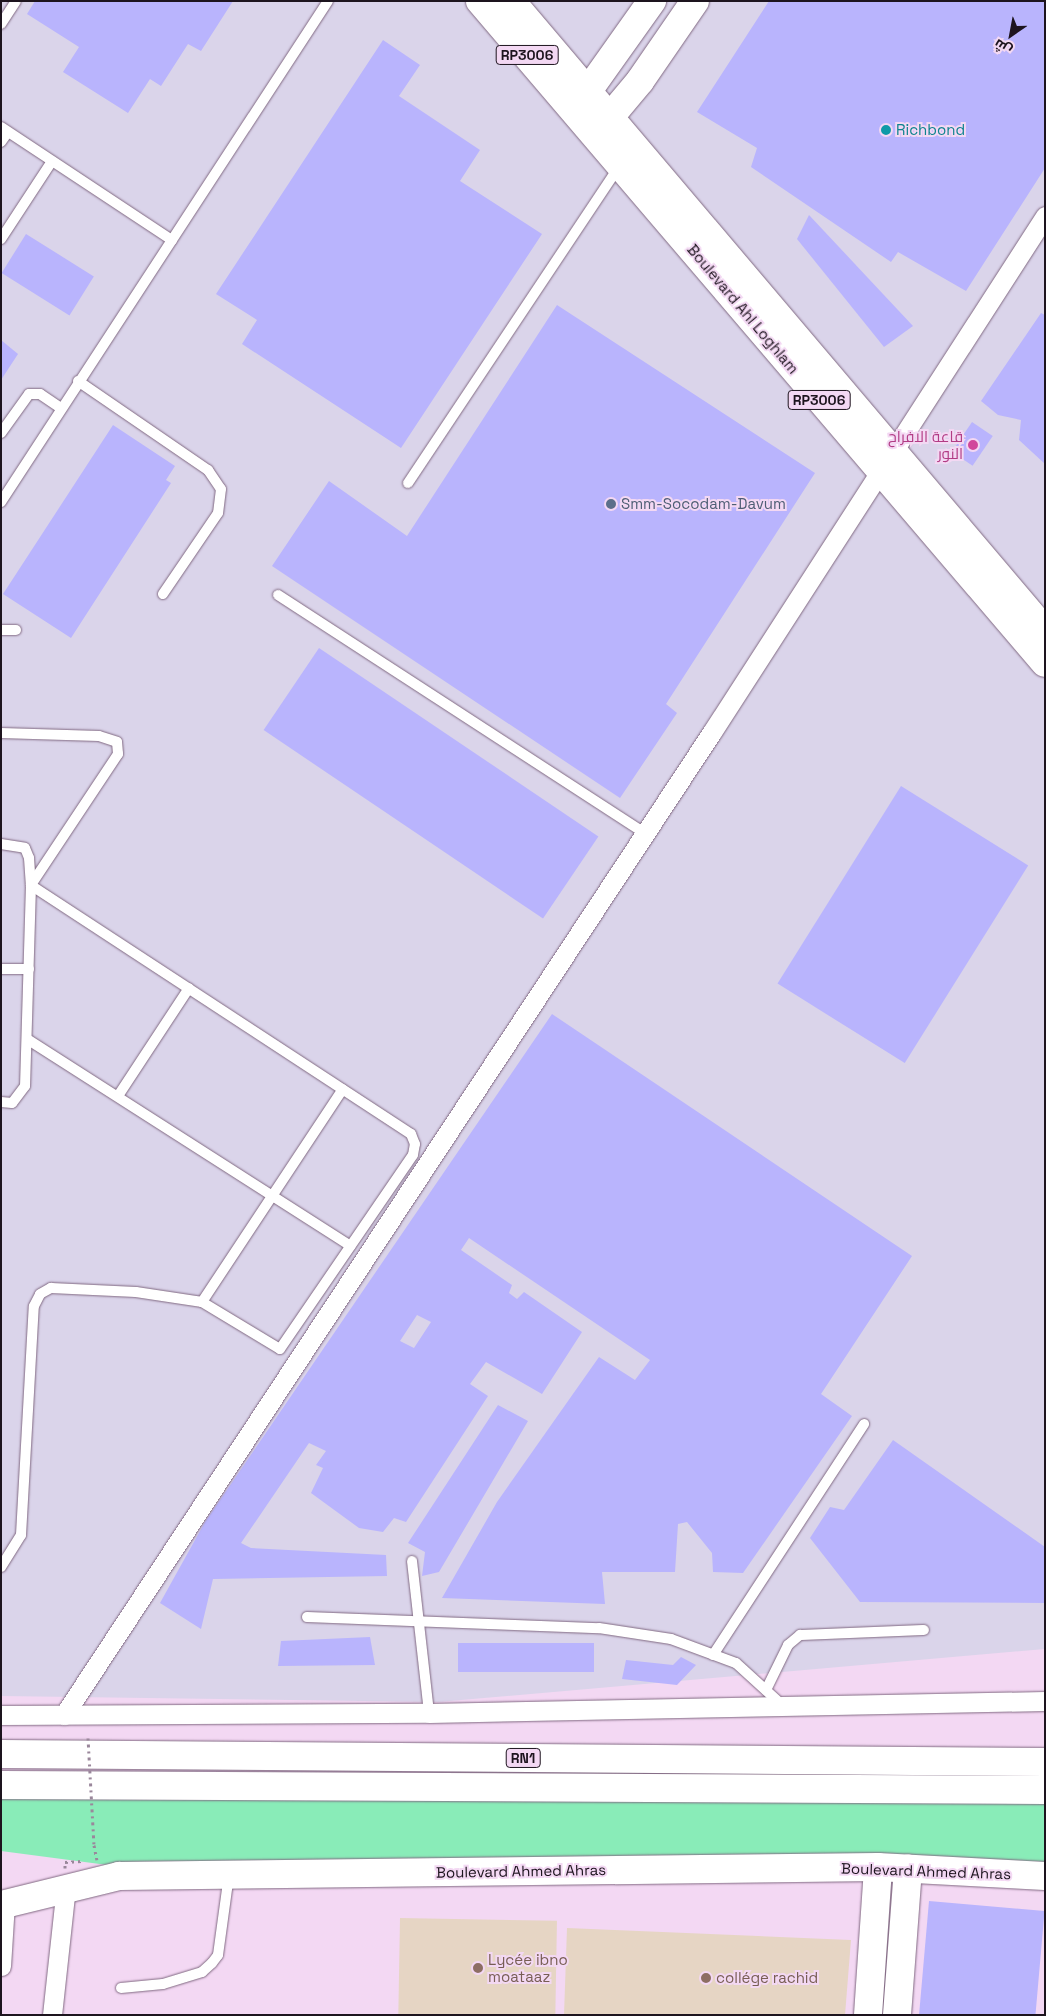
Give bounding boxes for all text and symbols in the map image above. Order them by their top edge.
north arrow [986,10,1036,60]
text: ش [990,35,1015,60]
road number: RP3006 [494,44,560,66]
place label: Richbond [896,121,965,139]
marker: Richbond [880,124,892,136]
street label: Boulevard Ahl Loghlam [684,241,802,377]
road number: RP3006 [786,388,852,412]
place label: قاعة الافراح النور [888,427,963,462]
marker: قاعة الافراح النور [967,439,979,451]
place label: Smm-Socodam-Davum [621,495,786,513]
marker: Smm-Socodam-Davum [605,498,617,510]
road number: RN1 [506,1746,540,1770]
street label: Boulevard Ahmed Ahras [841,1859,1011,1883]
street label: Boulevard Ahmed Ahras [436,1861,606,1881]
place label: Lycée ibno moataaz [488,1950,568,1985]
marker: Lycée ibno moataaz [472,1962,484,1974]
place label: collége rachid [716,1969,818,1987]
marker: collége rachid [700,1972,712,1984]

